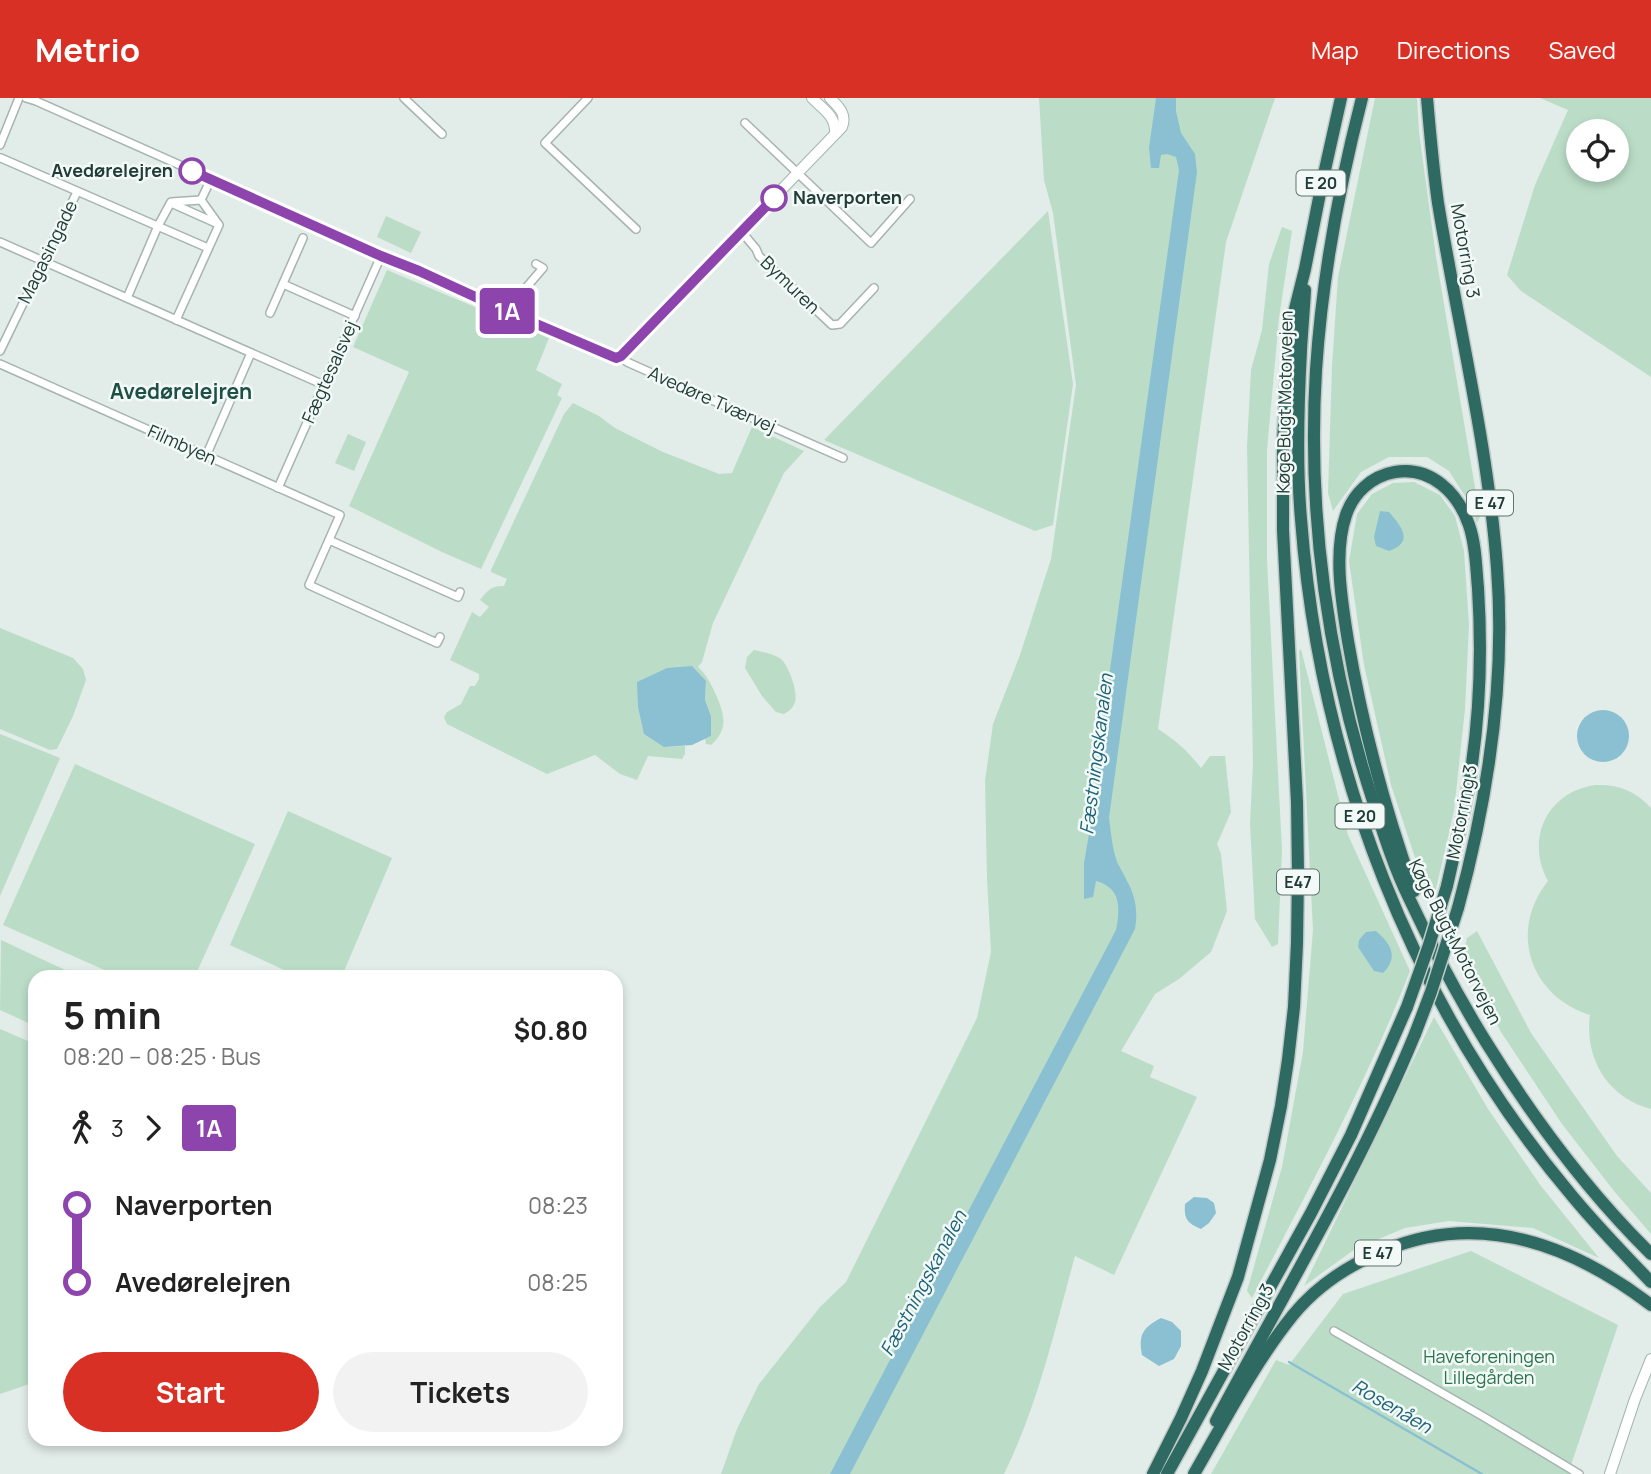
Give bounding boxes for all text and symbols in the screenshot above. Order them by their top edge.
text: Metrio [35,27,140,72]
text: Map [1311,33,1359,66]
text: Directions [1397,33,1510,66]
text: Saved [1548,33,1616,66]
map controls [1566,119,1629,182]
button: locate [1566,119,1629,182]
place label: Avedørelejren [51,158,173,182]
marker: Avedørelejren [179,158,205,184]
road number: E 20 [1296,170,1346,195]
marker: Naverporten [761,185,787,211]
place label: Naverporten [793,185,902,209]
street label: Magasingade [12,196,82,307]
street label: Motorring 3 [1446,202,1486,300]
street label: Bymuren [756,250,826,319]
line badge: 1A [476,288,538,334]
text: 1A [494,294,520,327]
street label: Køge Bugt Motorvejen [1270,310,1298,494]
street label: Fægtesalsvej [296,316,362,427]
street label: Avedøre Tværvej [645,360,780,438]
district label: Avedørelejren [110,377,252,405]
street label: Filmbyen [144,418,221,470]
road number: E 47 [1467,490,1513,516]
water label: Fæstningskanalen [1073,672,1119,836]
street label: Motorring 3 [1440,763,1482,861]
road number: E 20 [1336,804,1384,828]
street label: Køge Bugt Motorvejen [1404,855,1508,1029]
road number: E47 [1277,870,1319,894]
text: 5 min [63,988,161,1040]
text: $0.80 [514,1012,588,1048]
text: 08:20 – 08:25 · Bus [63,1040,261,1072]
icon: walk [63,1109,101,1147]
icon: forward [134,1109,172,1147]
text: 1A [196,1111,222,1144]
text: 3 [111,1112,124,1144]
text: Naverporten [115,1187,273,1223]
text: 08:23 [528,1189,588,1221]
water label: Fæstningskanalen [874,1205,973,1360]
road number: E 47 [1355,1240,1401,1266]
text: Avedørelejren [115,1264,291,1300]
text: 08:25 [527,1266,588,1298]
street label: Motorring 3 [1212,1279,1279,1374]
park label: Haveforeningen Lillegården [1423,1344,1555,1389]
button: Start [63,1352,319,1432]
button: Tickets [333,1352,588,1432]
water label: Rosenåen [1347,1373,1437,1440]

